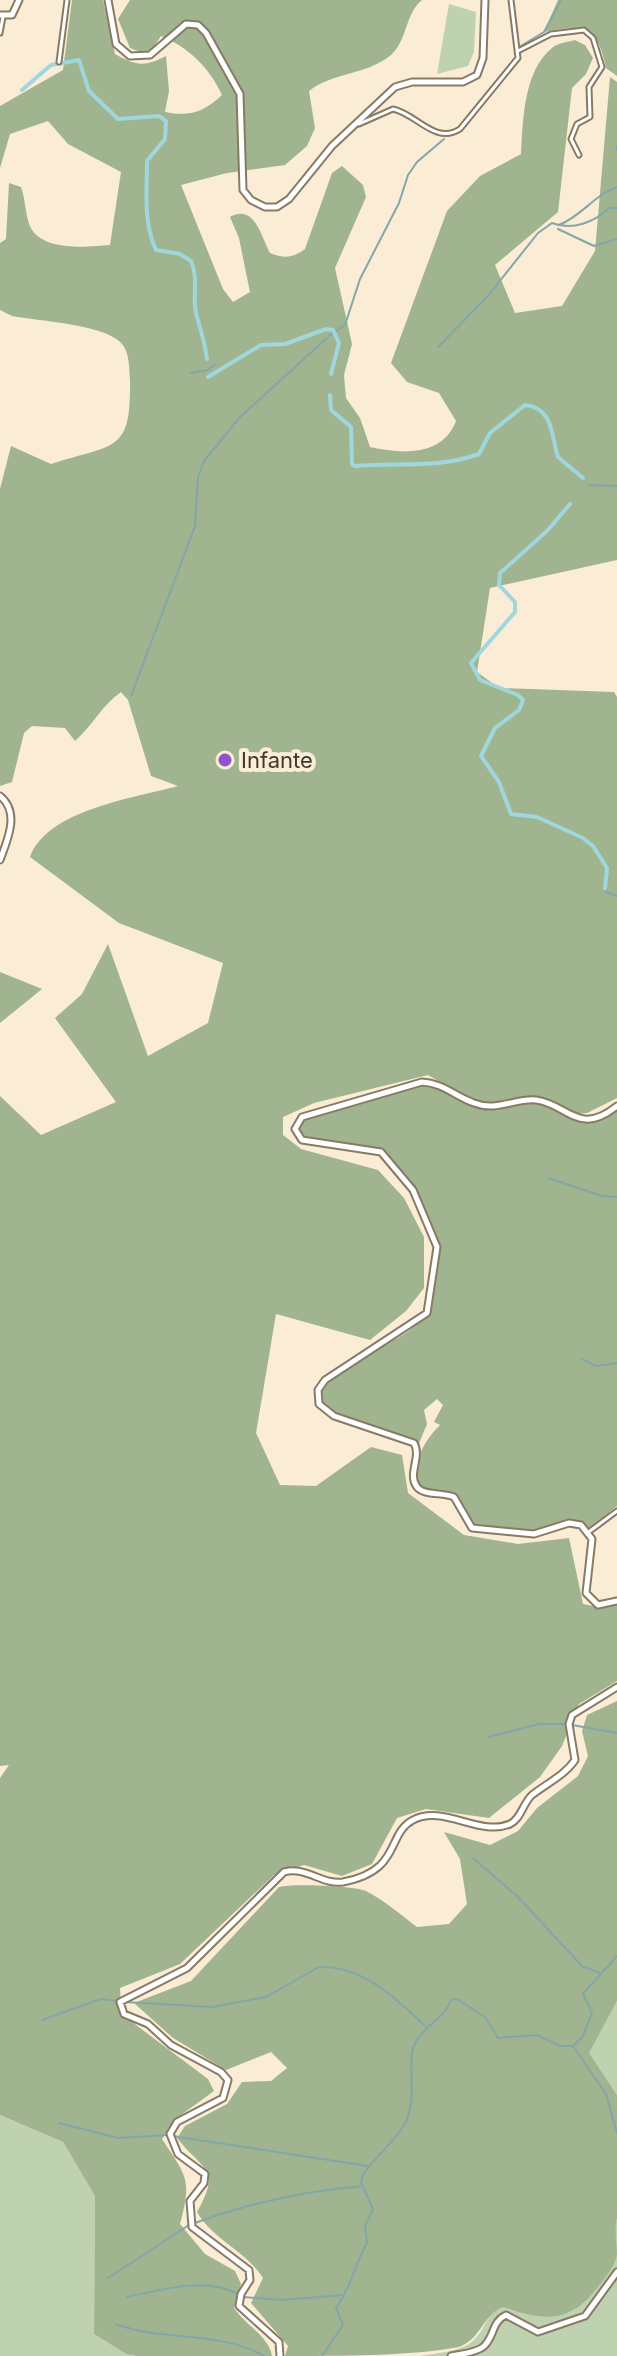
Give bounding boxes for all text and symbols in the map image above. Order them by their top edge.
place label: Infante [241,747,313,773]
marker: Infante [216,751,234,769]

